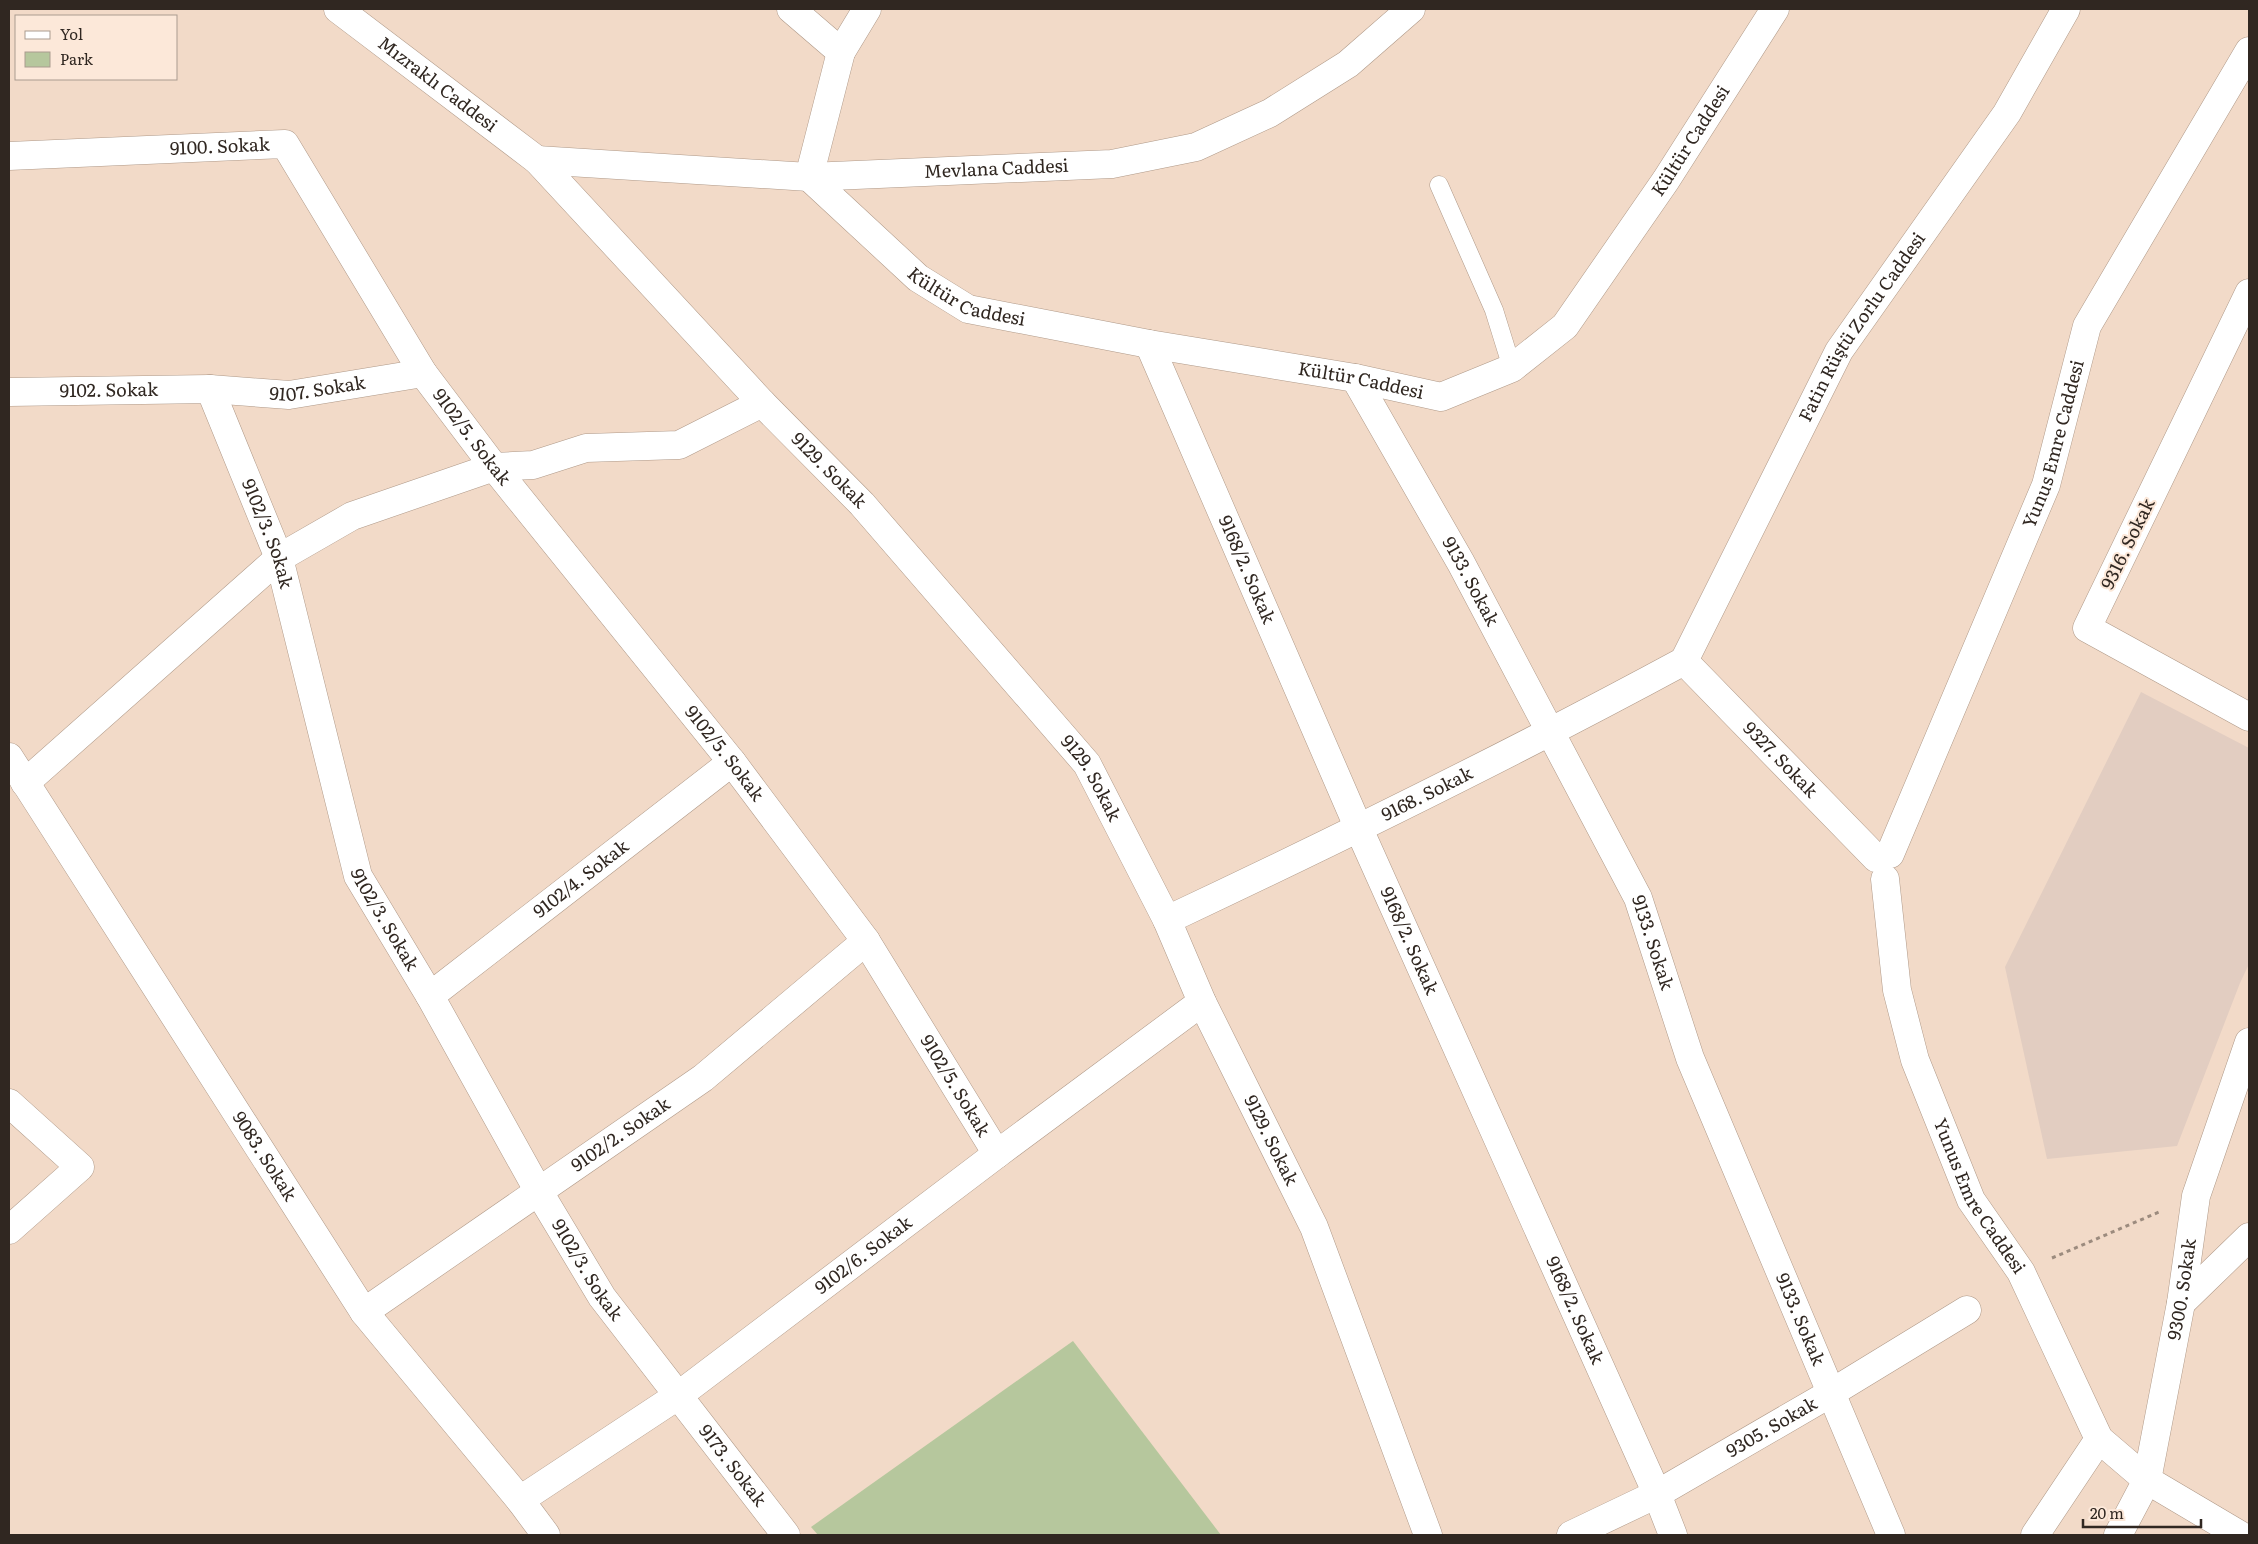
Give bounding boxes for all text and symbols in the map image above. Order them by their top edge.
legend [15,15,178,80]
text: Yol [60,22,83,45]
street label: Mızraklı Caddesi [373,29,504,138]
text: Park [60,47,94,70]
street label: Kültür Caddesi [1644,79,1735,201]
street label: 9100. Sokak [169,130,271,161]
street label: Mevlana Caddesi [923,151,1069,184]
street label: Fatin Rüştü Zorlu Caddesi [1791,226,1931,426]
street label: Kültür Caddesi [902,260,1028,332]
street label: Kültür Caddesi [1296,354,1427,405]
street label: Yunus Emre Caddesi [2014,357,2090,532]
street label: 9107. Sokak [269,368,368,407]
street label: 9102. Sokak [60,375,159,403]
street label: 9102/5. Sokak [427,382,519,491]
street label: 9129. Sokak [786,425,875,514]
street label: 9102/3. Sokak [236,474,301,592]
street label: 9316. Sokak [2093,492,2161,593]
street label: 9168/2. Sokak [1213,511,1284,628]
street label: 9133. Sokak [1437,531,1507,631]
street label: 9102/5. Sokak [679,699,772,807]
street label: 9327. Sokak [1738,715,1826,804]
street label: 9129. Sokak [1055,728,1130,826]
street label: 9168. Sokak [1376,758,1478,827]
street label: 9102/4. Sokak [527,832,634,923]
street label: 9102/3. Sokak [345,866,427,976]
street label: 9168/2. Sokak [1375,882,1447,999]
street label: 9133. Sokak [1626,891,1682,994]
street label: 9102/5. Sokak [915,1029,999,1142]
street label: 9102/2. Sokak [565,1089,676,1177]
street label: 9129. Sokak [1238,1090,1307,1190]
street label: 9083. Sokak [227,1105,305,1207]
street label: Yunus Emre Caddesi [1928,1114,2033,1279]
street label: 9102/6. Sokak [808,1208,918,1300]
street label: 9102/3. Sokak [546,1213,631,1326]
street label: 9300. Sokak [2159,1236,2202,1342]
street label: 9168/2. Sokak [1540,1252,1612,1369]
street label: 9133. Sokak [1770,1268,1833,1370]
street label: 9305. Sokak [1721,1389,1822,1463]
street label: 9173. Sokak [693,1418,775,1512]
scale bar [2083,1496,2200,1528]
text: 20 m [2090,1501,2124,1524]

